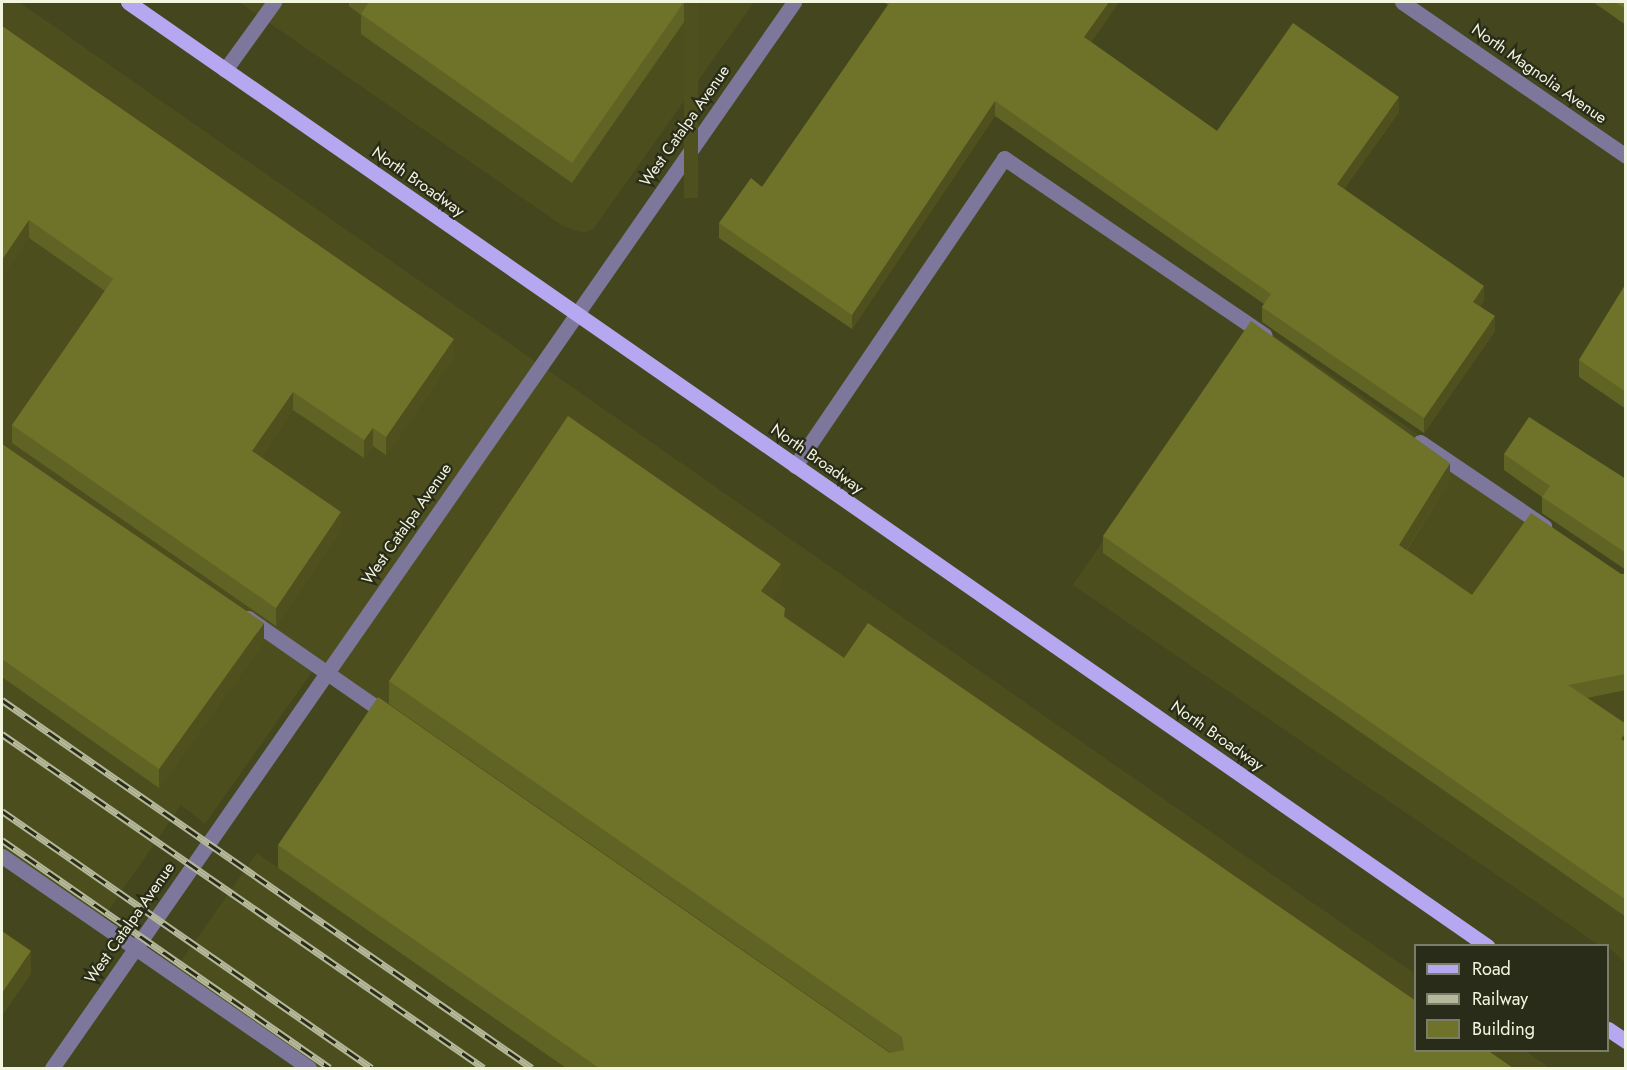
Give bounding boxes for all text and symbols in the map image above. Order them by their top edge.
street label: North Magnolia Avenue [1468,20,1610,128]
street label: West Catalpa Avenue [636,62,734,190]
street label: North Broadway [368,143,468,221]
street label: North Broadway [767,420,867,498]
street label: West Catalpa Avenue [358,460,456,588]
street label: North Broadway [1167,697,1267,775]
street label: West Catalpa Avenue [81,859,179,987]
legend [1414,944,1609,1052]
text: Road [1472,956,1511,982]
text: Railway [1472,986,1528,1012]
text: Building [1472,1016,1535,1042]

